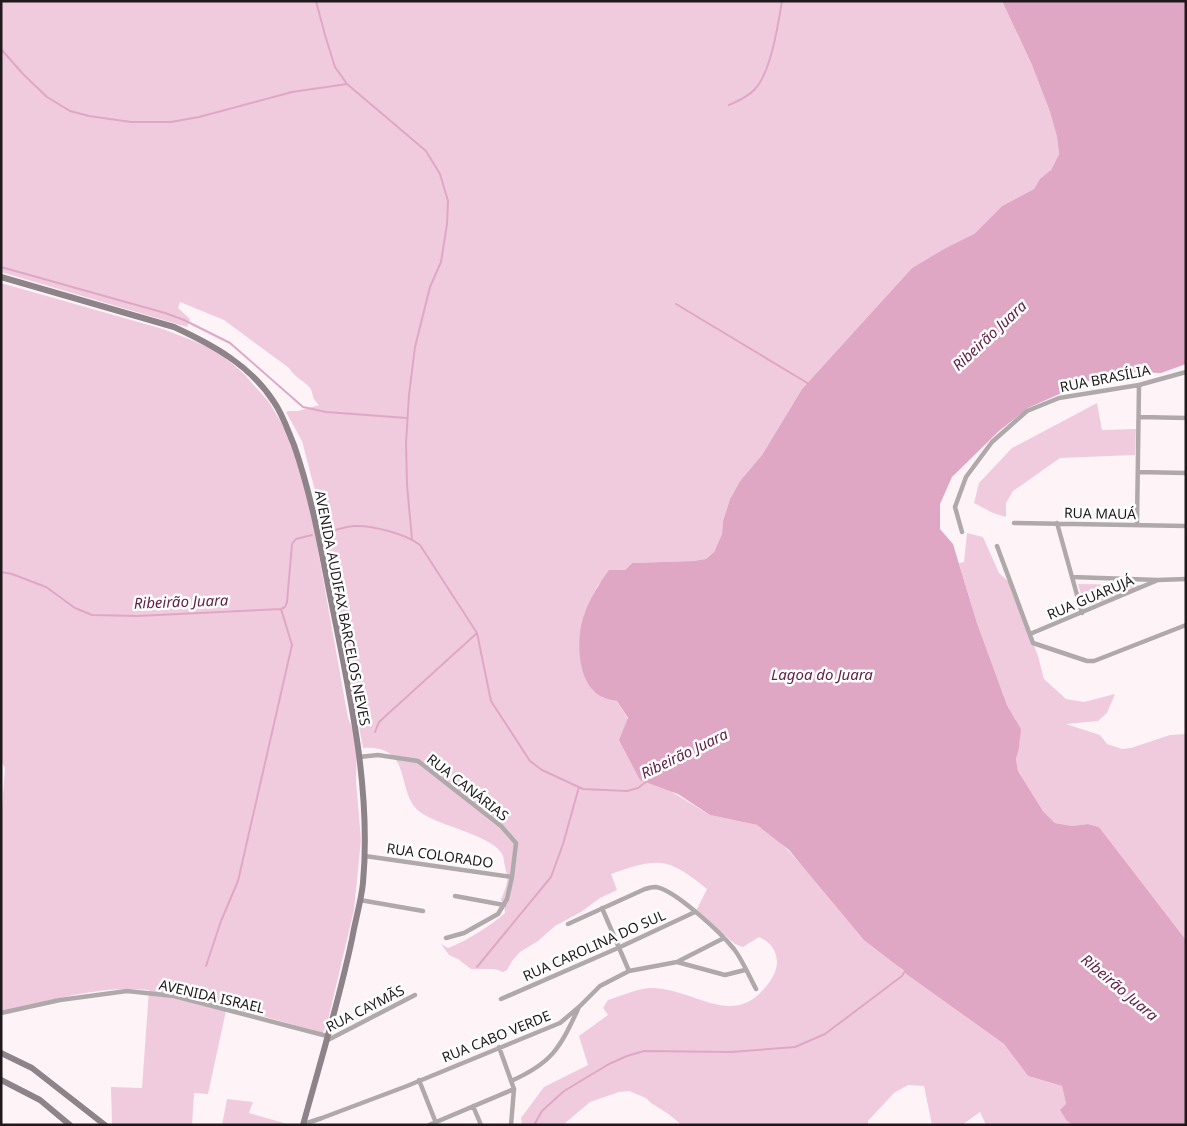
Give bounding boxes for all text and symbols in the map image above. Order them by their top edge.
water label: Ribeirão Juara [948,295,1031,375]
street label: RUA BRASÍLIA [1058,360,1152,396]
street label: AVENIDA AUDIFAX BARCELOS NEVES [311,489,375,728]
street label: RUA MAUÁ [1064,503,1136,523]
street label: RUA GUARUJÁ [1044,570,1136,624]
water label: Ribeirão Juara [133,589,229,613]
water label: Lagoa do Juara [771,664,873,684]
water label: Ribeirão Juara [637,723,731,783]
street label: RUA CANÁRIAS [423,749,513,825]
street label: RUA COLORADO [385,838,495,872]
street label: RUA CAROLINA DO SUL [520,905,668,985]
water label: Ribeirão Juara [1077,949,1163,1025]
street label: AVENIDA ISRAEL [157,975,267,1017]
street label: RUA CAYMÃS [323,980,408,1036]
street label: RUA CABO VERDE [439,1006,553,1066]

